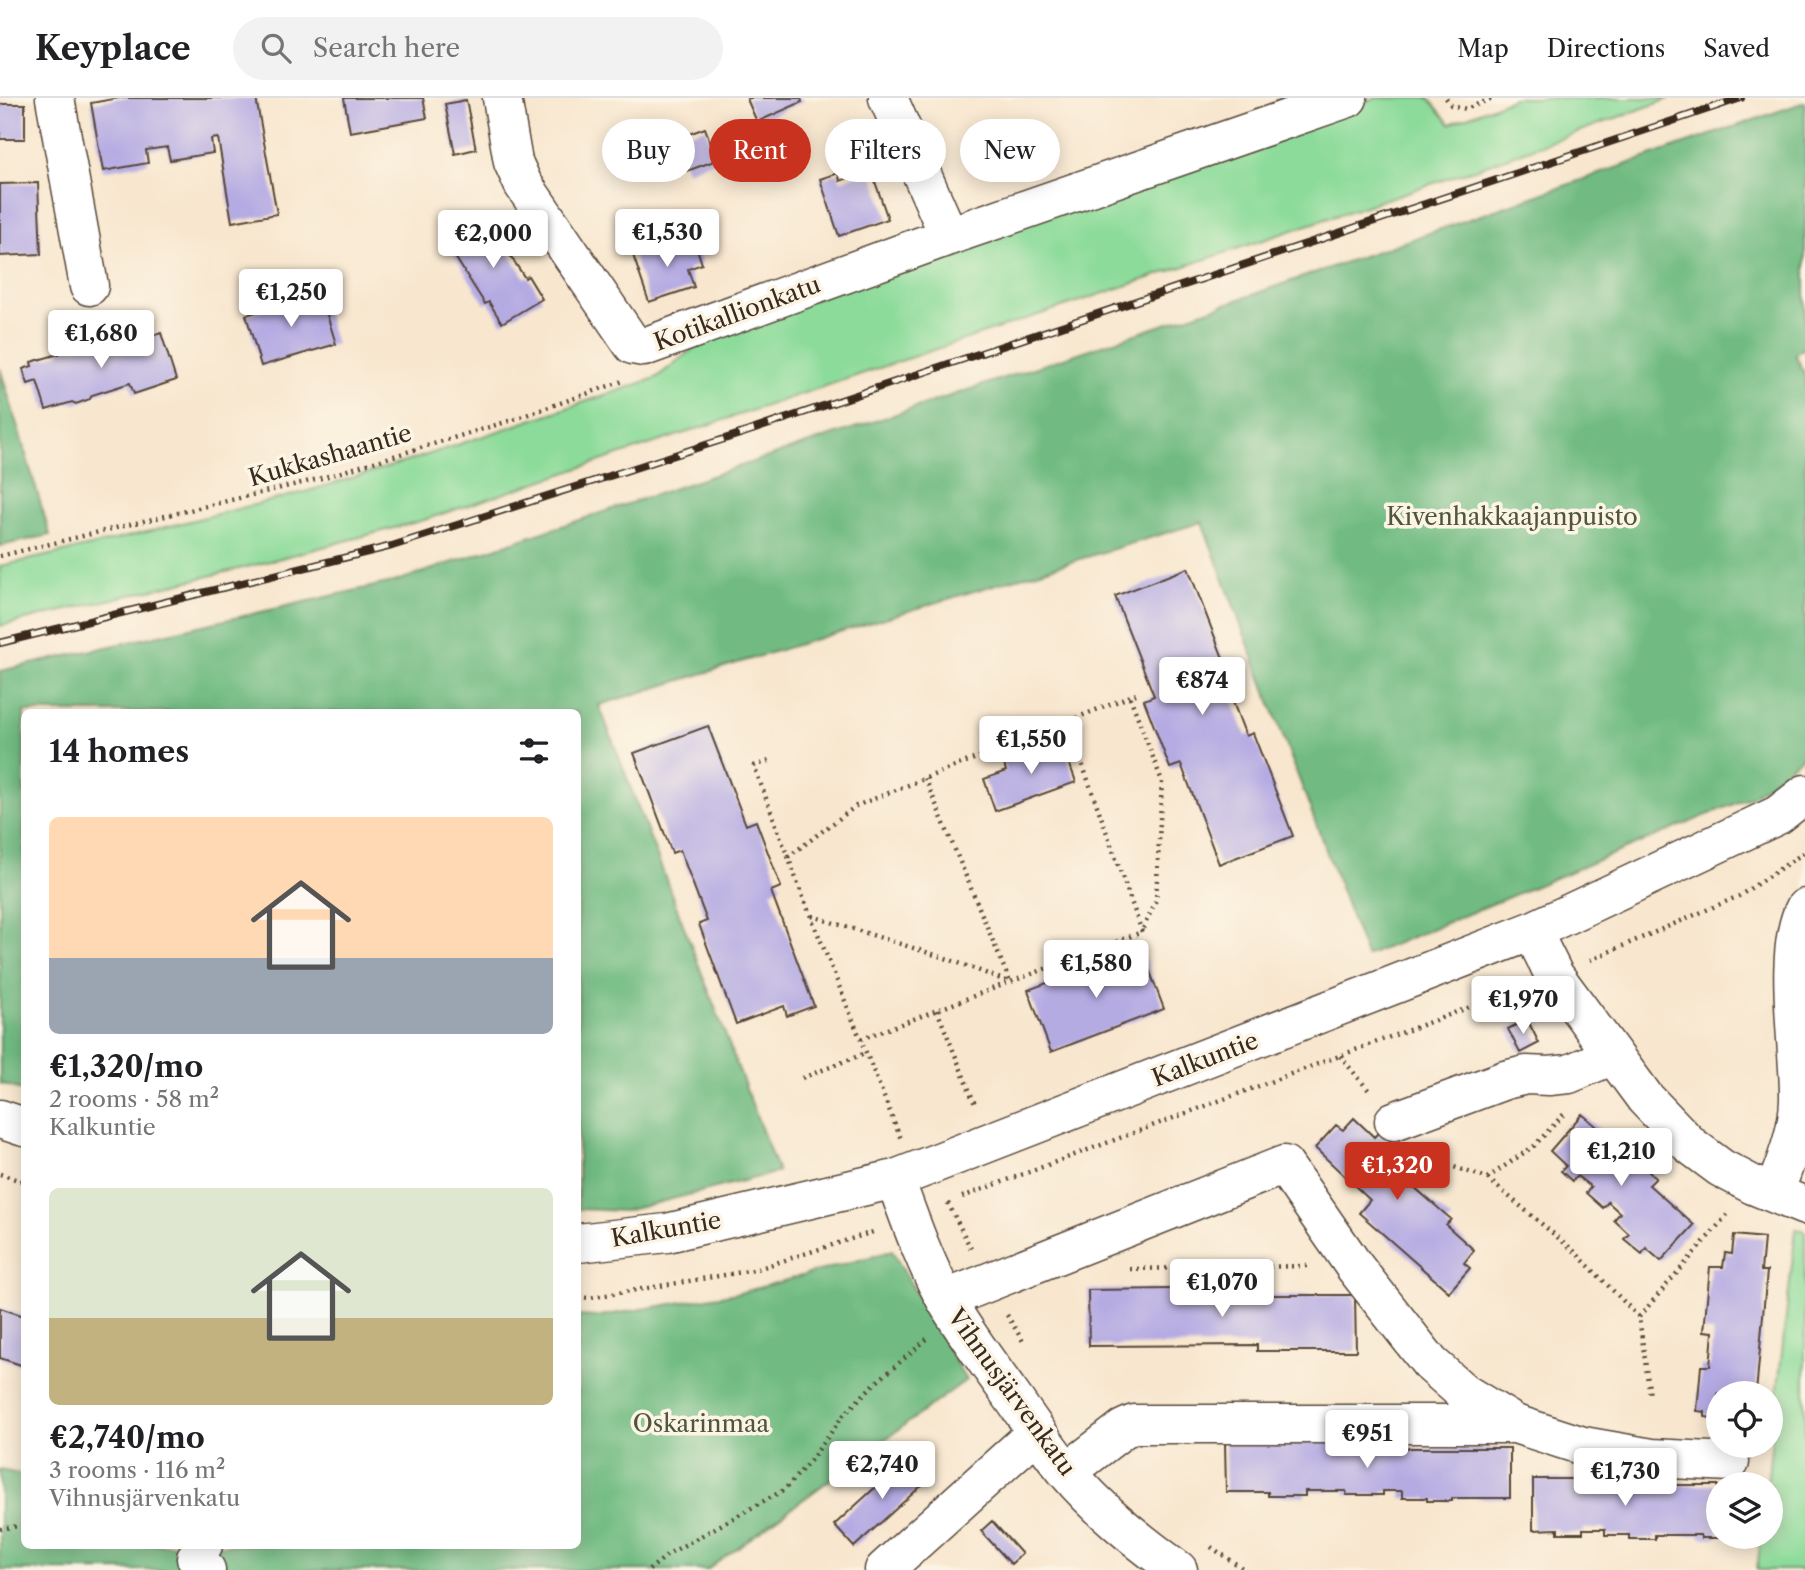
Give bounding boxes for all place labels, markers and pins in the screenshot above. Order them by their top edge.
pin: €1,530 [610,209,724,269]
pin: €2,000 [436,211,550,270]
pin: €1,250 [234,270,348,329]
pin: €1,680 [44,310,158,370]
pin: €874 [1161,658,1243,717]
pin: €1,550 [974,716,1088,776]
pin: €1,580 [1039,940,1153,1000]
pin: €1,970 [1466,976,1580,1036]
pin: €1,210 [1564,1128,1678,1188]
pin: €1,320 [1340,1142,1454,1202]
pin: €1,070 [1165,1260,1279,1319]
pin: €951 [1326,1410,1408,1470]
pin: €2,740 [825,1442,939,1501]
pin: €1,730 [1568,1448,1682,1508]

